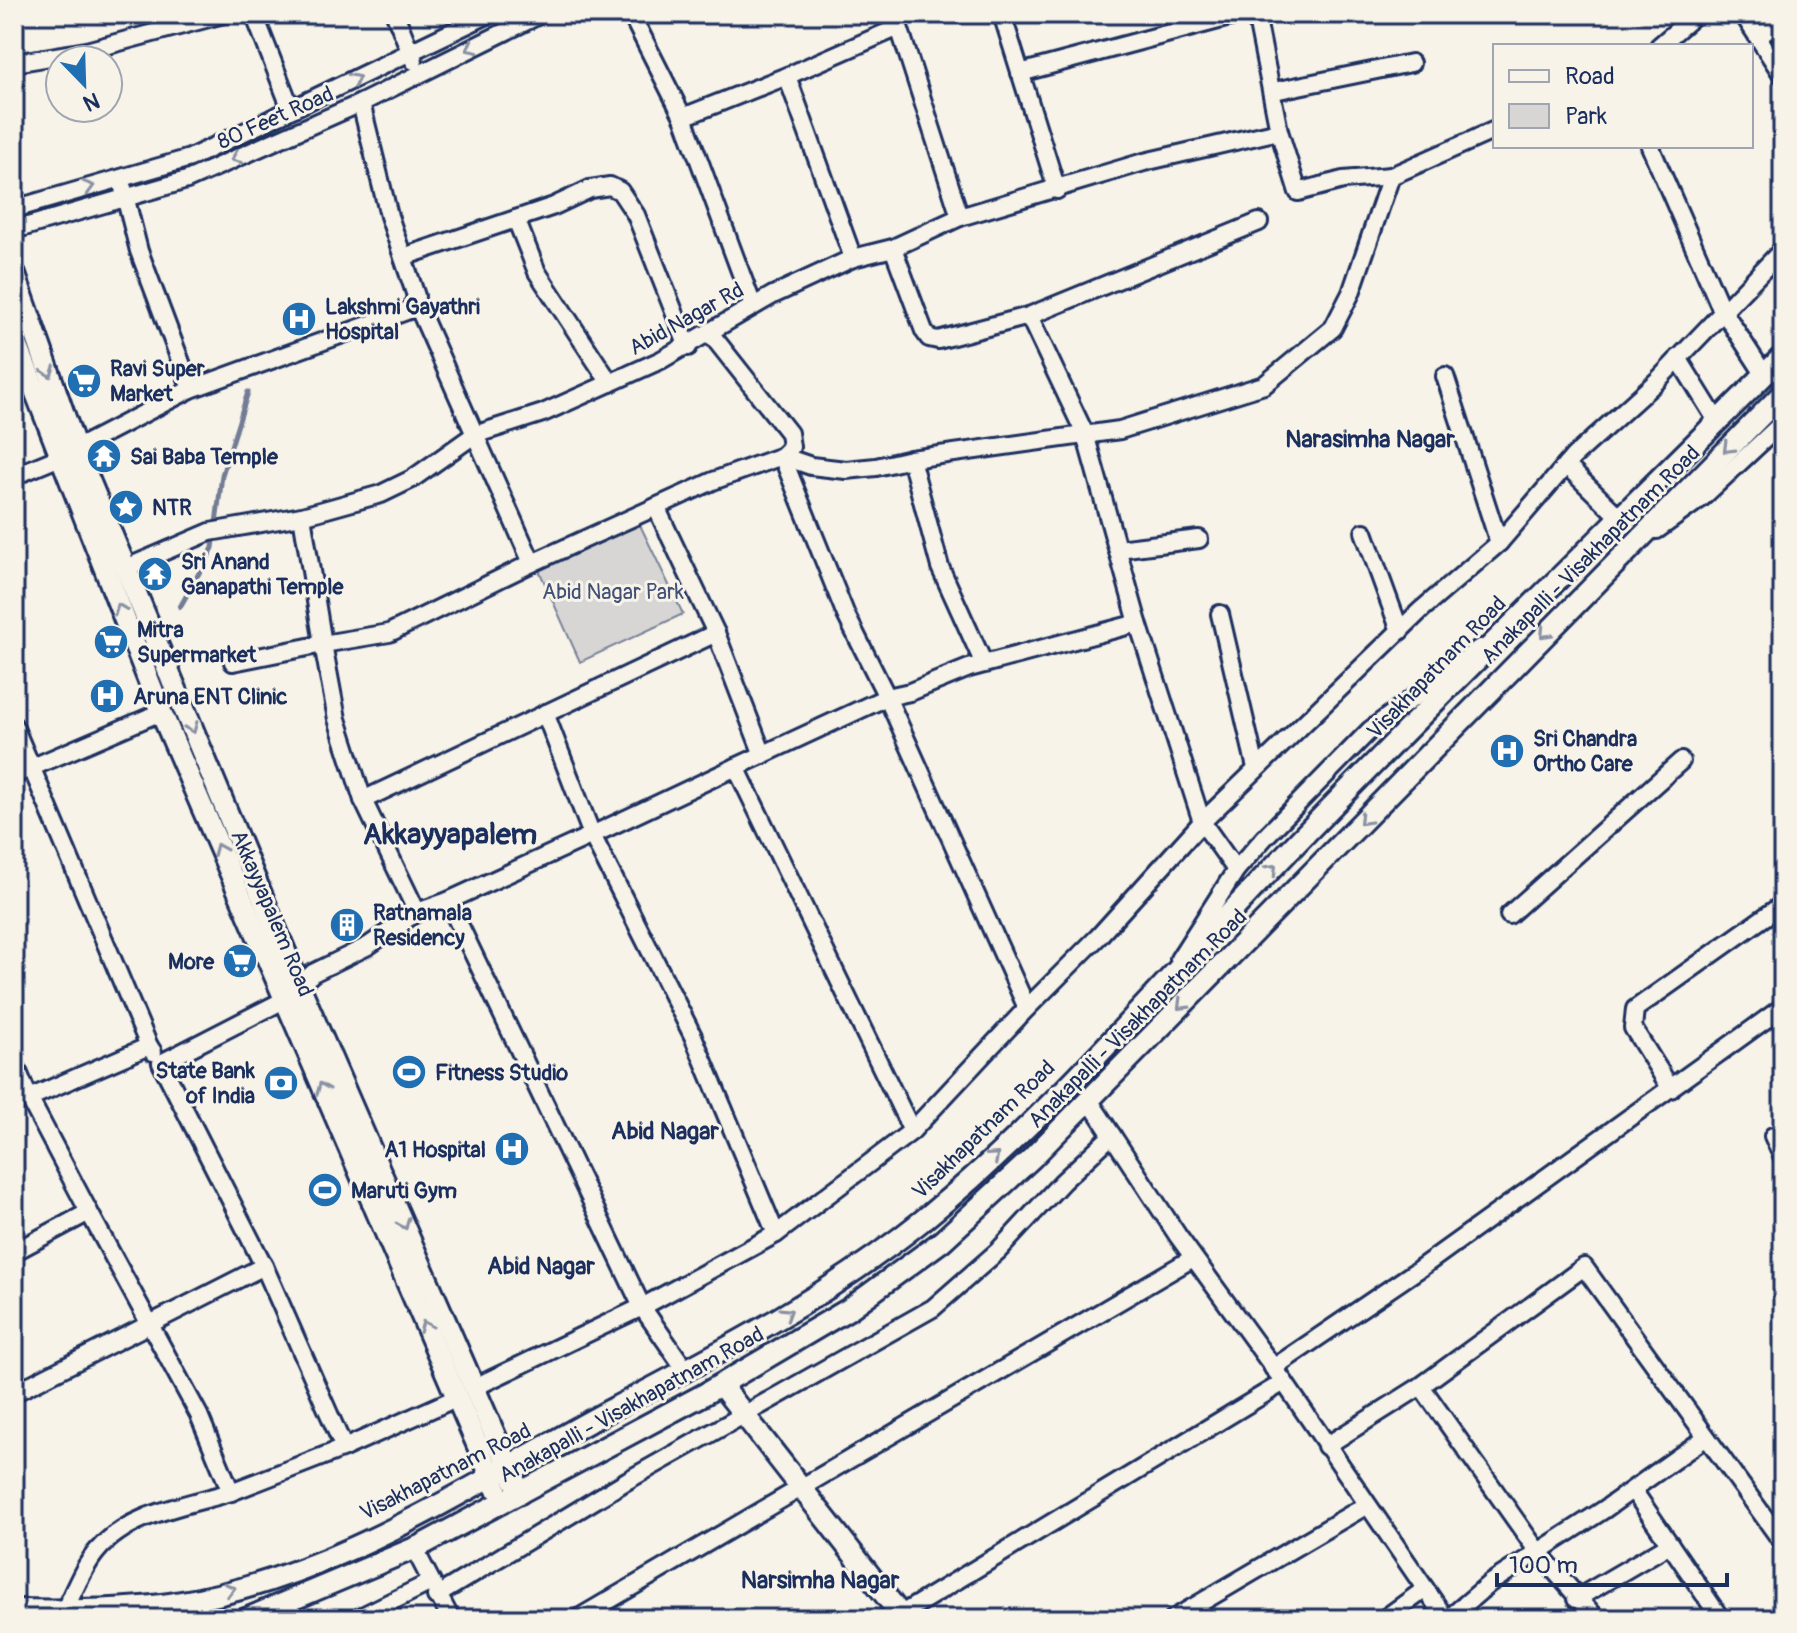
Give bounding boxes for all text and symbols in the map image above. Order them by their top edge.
one-way arrow [465,38,480,54]
north arrow [44,44,124,124]
legend [1493,44,1753,148]
text: Road [1565,62,1615,91]
one-way arrow [346,73,361,89]
street label: 80 Feet Road [213,80,338,156]
text: N [79,86,104,117]
text: Park [1565,102,1607,131]
one-way arrow [230,149,244,165]
one-way arrow [82,180,95,196]
street label: Abid Nagar Rd [624,276,749,362]
place label: Lakshmi Gayathri Hospital [325,293,480,346]
hospital icon: Lakshmi Gayathri Hospital [280,300,318,338]
place label: Ravi Super Market [110,355,206,408]
supermarket icon: Ravi Super Market [65,362,103,400]
one-way arrow [39,365,55,379]
district label: Narasimha Nagar [1285,425,1455,454]
temple icon: Sai Baba Temple [85,437,123,475]
street label: Anakapalli - Visakhapatnam Road [1475,439,1706,670]
one-way arrow [1723,439,1737,453]
place label: Sai Baba Temple [130,443,279,471]
place icon: NTR [107,488,145,526]
place label: NTR [152,494,192,522]
place label: Sri Anand Ganapathi Temple [181,548,345,601]
temple icon: Sri Anand Ganapathi Temple [136,555,174,593]
park label: Abid Nagar Park [542,578,684,606]
street label: Visakhapatnam Road [1361,590,1512,745]
one-way arrow [113,602,130,616]
place label: Mitra Supermarket [137,616,258,669]
supermarket icon: Mitra Supermarket [92,623,130,661]
one-way arrow [1539,624,1554,638]
hospital icon: Aruna ENT Clinic [88,677,126,715]
place label: Aruna ENT Clinic [133,683,287,711]
one-way arrow [182,720,199,734]
place label: Sri Chandra Ortho Care [1533,725,1637,778]
hospital icon: Sri Chandra Ortho Care [1488,732,1526,770]
one-way arrow [1359,811,1373,825]
district label: Akkayyapalem [363,816,537,853]
street label: Akkayyapalem Road [224,826,320,1001]
one-way arrow [212,843,228,857]
one-way arrow [1262,863,1276,878]
place label: Ratnamala Residency [373,899,472,952]
street label: Anakapalli - Visakhapatnam Road [1022,903,1253,1134]
building icon: Ratnamala Residency [328,906,366,944]
supermarket icon: More [221,942,259,980]
place label: More [168,948,215,976]
one-way arrow [1177,996,1191,1011]
sports icon: Fitness Studio [390,1053,428,1091]
street label: Visakhapatnam Road [906,1054,1061,1205]
place label: State Bank of India [156,1057,256,1110]
place label: Fitness Studio [435,1059,568,1087]
bank icon: State Bank of India [262,1064,300,1102]
one-way arrow [315,1082,331,1096]
district label: Abid Nagar [611,1117,719,1146]
hospital icon: A1 Hospital [493,1130,531,1168]
place label: A1 Hospital [384,1136,486,1164]
one-way arrow [985,1152,1000,1166]
sports icon: Maruti Gym [306,1171,344,1209]
place label: Maruti Gym [351,1177,457,1205]
one-way arrow [394,1216,410,1231]
district label: Abid Nagar [487,1252,595,1281]
one-way arrow [778,1307,793,1322]
one-way arrow [418,1320,434,1335]
street label: Anakapalli - Visakhapatnam Road [494,1320,769,1489]
street label: Visakhapatnam Road [355,1417,536,1527]
scale bar [1497,1537,1727,1587]
text: 100 m [1509,1551,1578,1580]
district label: Narsimha Nagar [741,1566,900,1595]
one-way arrow [223,1582,236,1599]

